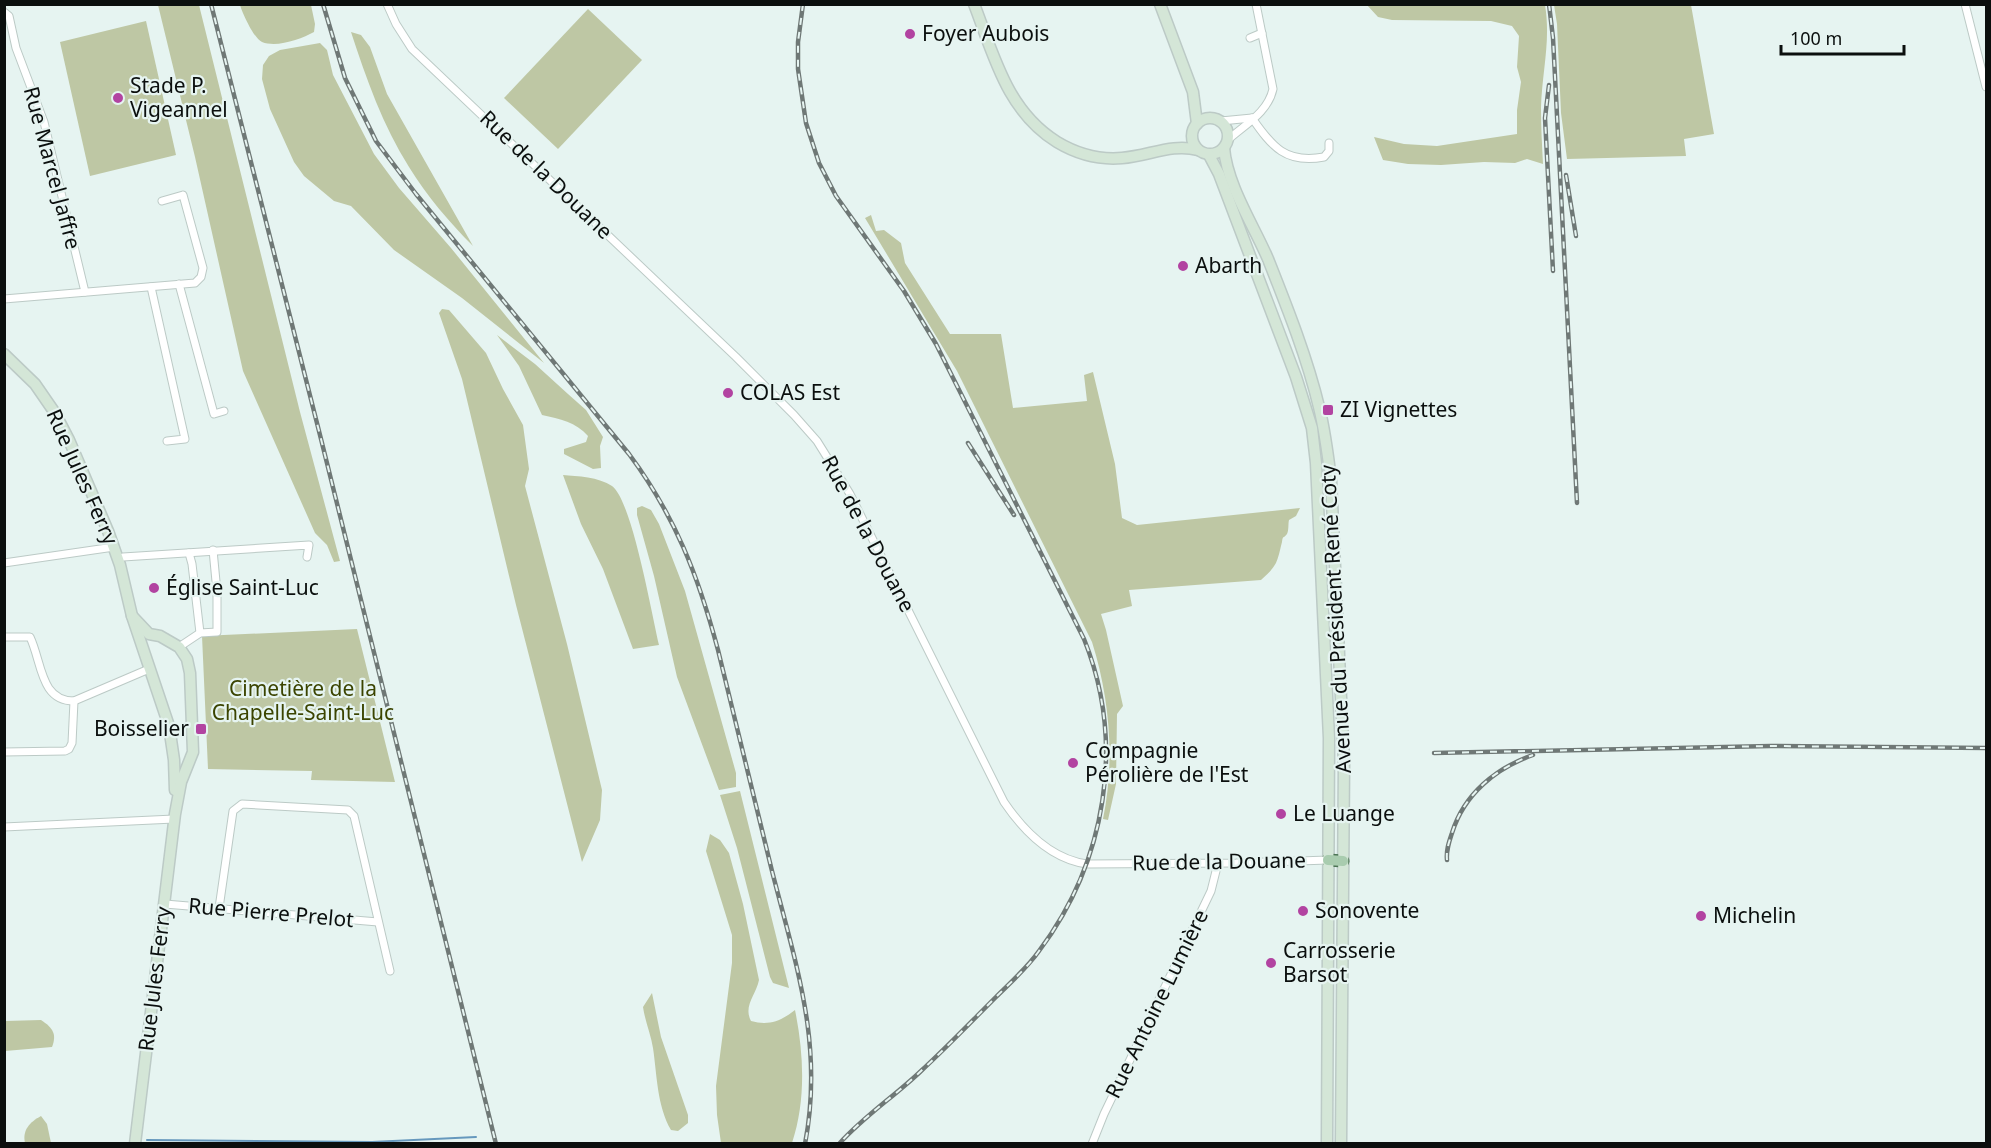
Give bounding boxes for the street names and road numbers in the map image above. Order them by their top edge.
street label: Rue Marcel Jaffre [18,83,88,252]
street label: Rue de la Douane [474,104,619,245]
street label: Rue Jules Ferry [41,404,125,549]
street label: Rue de la Douane [816,450,922,617]
street label: Avenue du Président René Coty [1313,464,1357,774]
street label: Rue de la Douane [1132,845,1306,877]
street label: Rue Pierre Prelot [187,891,355,933]
street label: Rue Jules Ferry [131,905,177,1053]
street label: Rue Antoine Lumière [1098,905,1214,1103]

